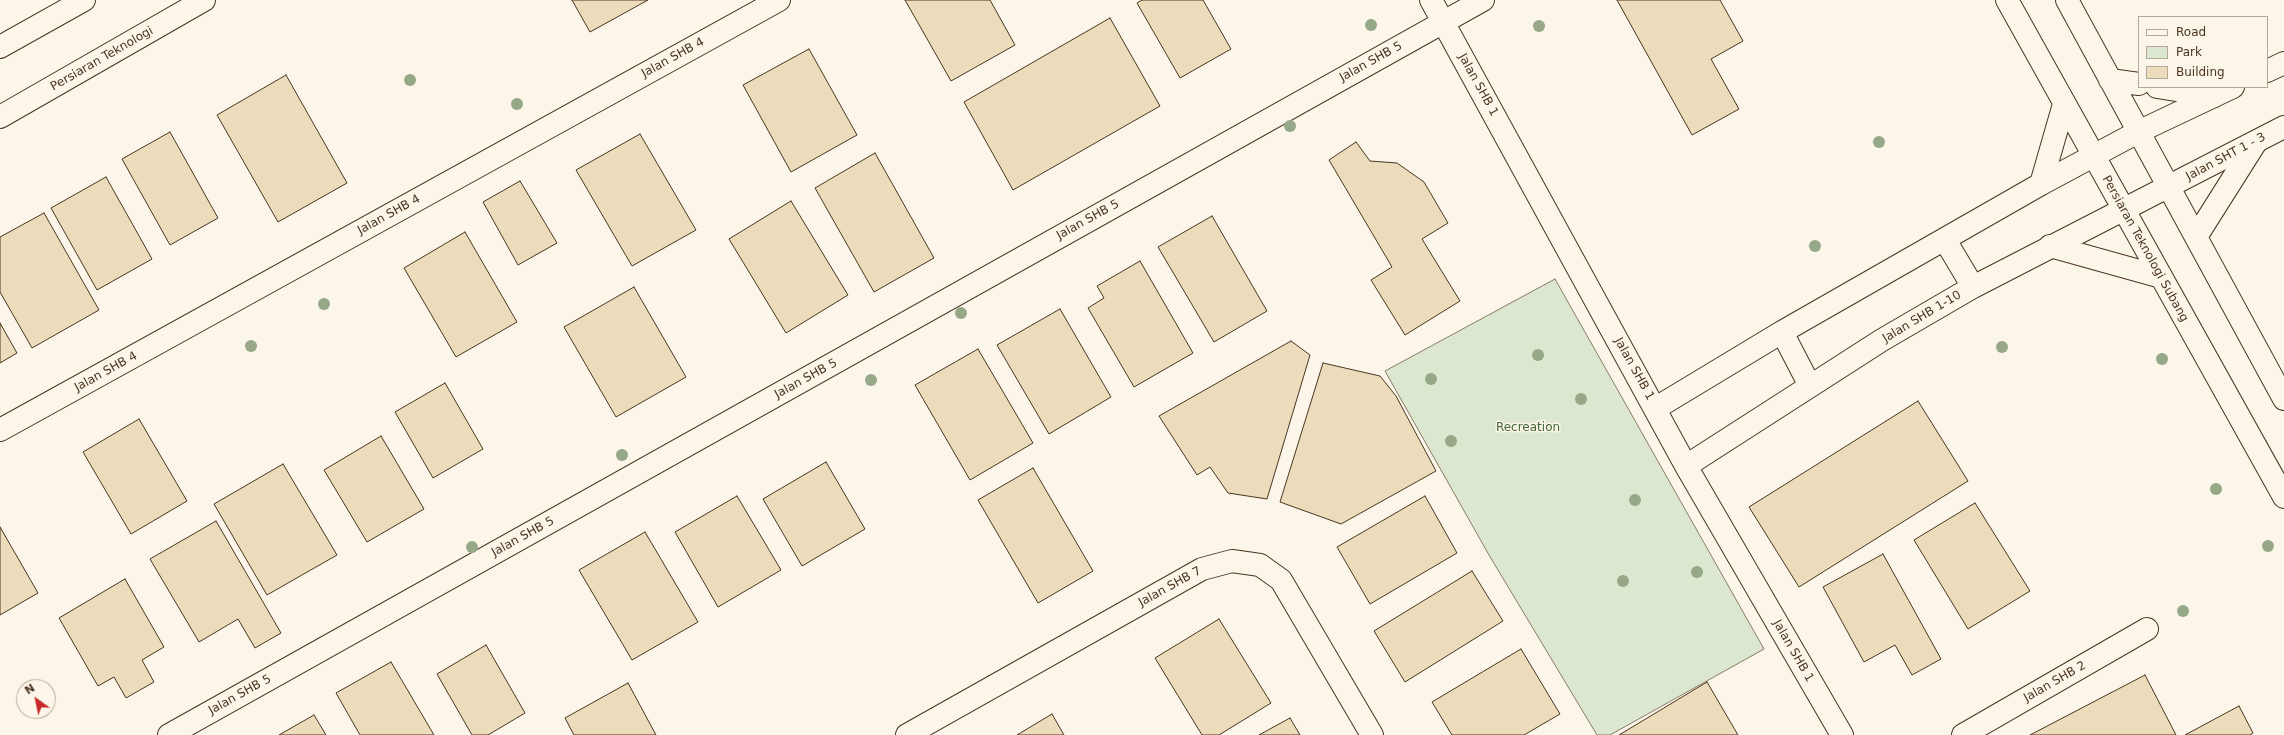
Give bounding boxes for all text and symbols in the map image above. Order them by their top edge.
legend [2138,16,2268,88]
street label: Persiaran Teknologi [48,24,156,94]
text: Road [2176,25,2206,39]
street label: Jalan SHB 4 [639,35,707,81]
street label: Jalan SHB 5 [1337,39,1405,85]
text: Park [2176,45,2202,59]
street label: Jalan SHB 1 [1455,51,1501,119]
text: Building [2176,65,2225,79]
street label: Jalan SHT 1 - 3 [2184,130,2268,184]
street label: Persiaran Teknologi Subang [2099,173,2191,325]
street label: Jalan SHB 4 [355,192,423,238]
street label: Jalan SHB 5 [1054,197,1122,243]
street label: Jalan SHB 1-10 [1880,288,1964,346]
street label: Jalan SHB 1 [1611,335,1657,403]
street label: Jalan SHB 4 [72,349,140,395]
street label: Jalan SHB 5 [772,356,840,402]
park label: Recreation [1496,421,1560,435]
street label: Jalan SHB 5 [489,514,557,560]
street label: Jalan SHB 7 [1136,564,1204,610]
street label: Jalan SHB 1 [1769,617,1817,685]
street label: Jalan SHB 2 [2021,658,2089,706]
street label: Jalan SHB 5 [206,672,274,718]
north arrow [16,679,56,719]
text: N [22,681,37,697]

